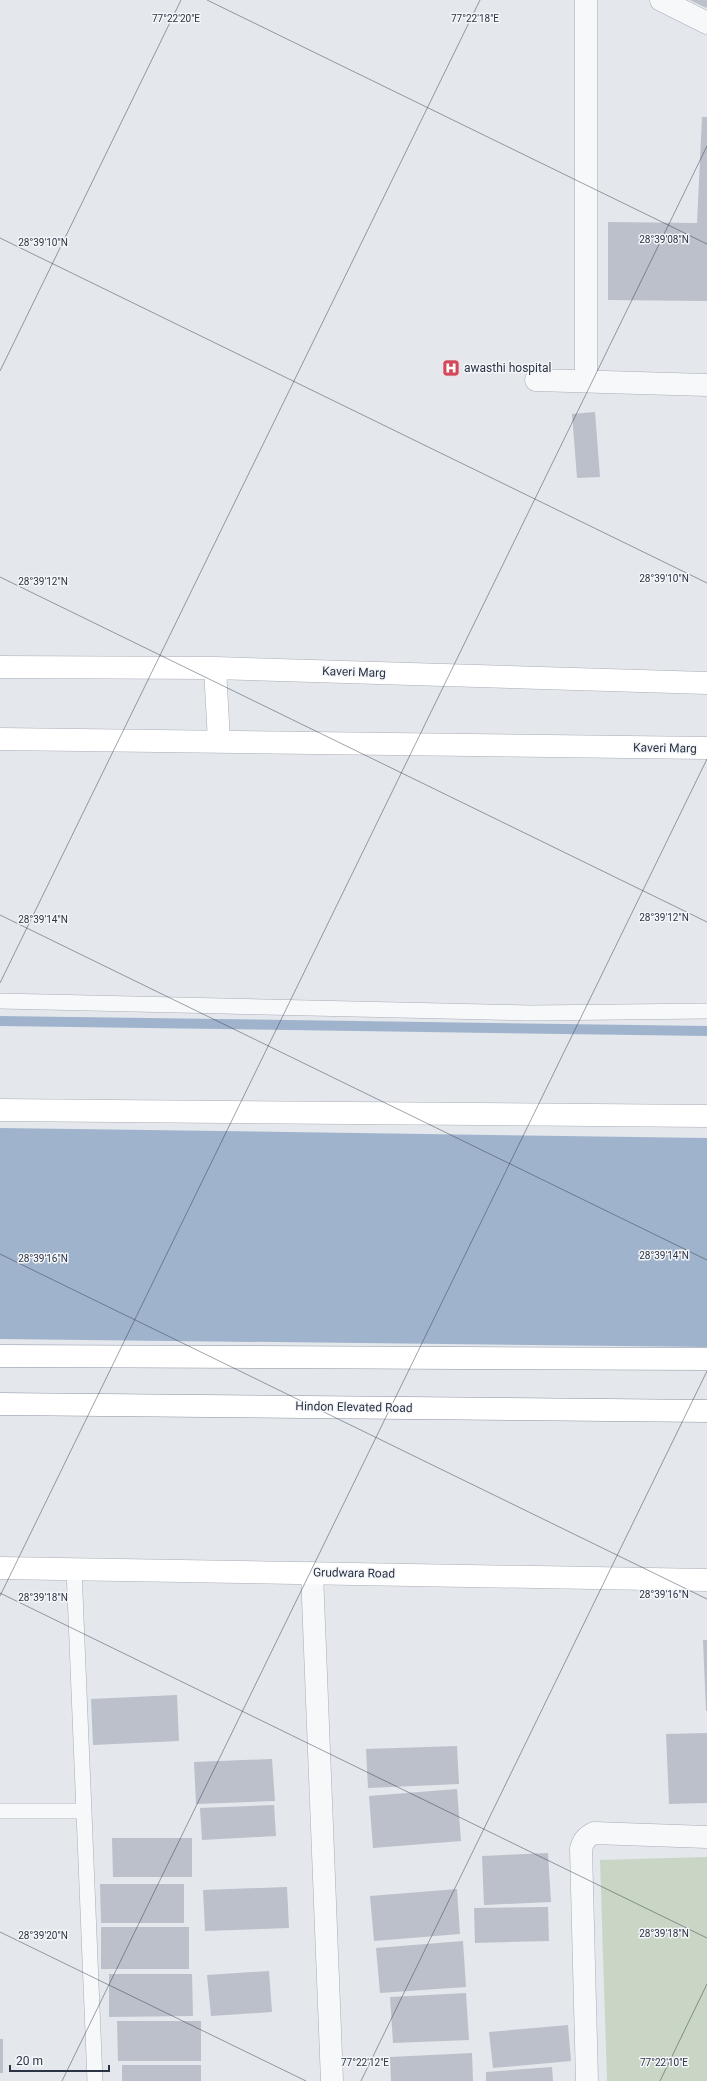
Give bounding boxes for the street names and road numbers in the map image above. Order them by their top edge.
street label: Kaveri Marg [322,664,386,680]
street label: Kaveri Marg [633,740,697,756]
street label: Hindon Elevated Road [295,1399,413,1415]
street label: Grudwara Road [313,1565,395,1581]

